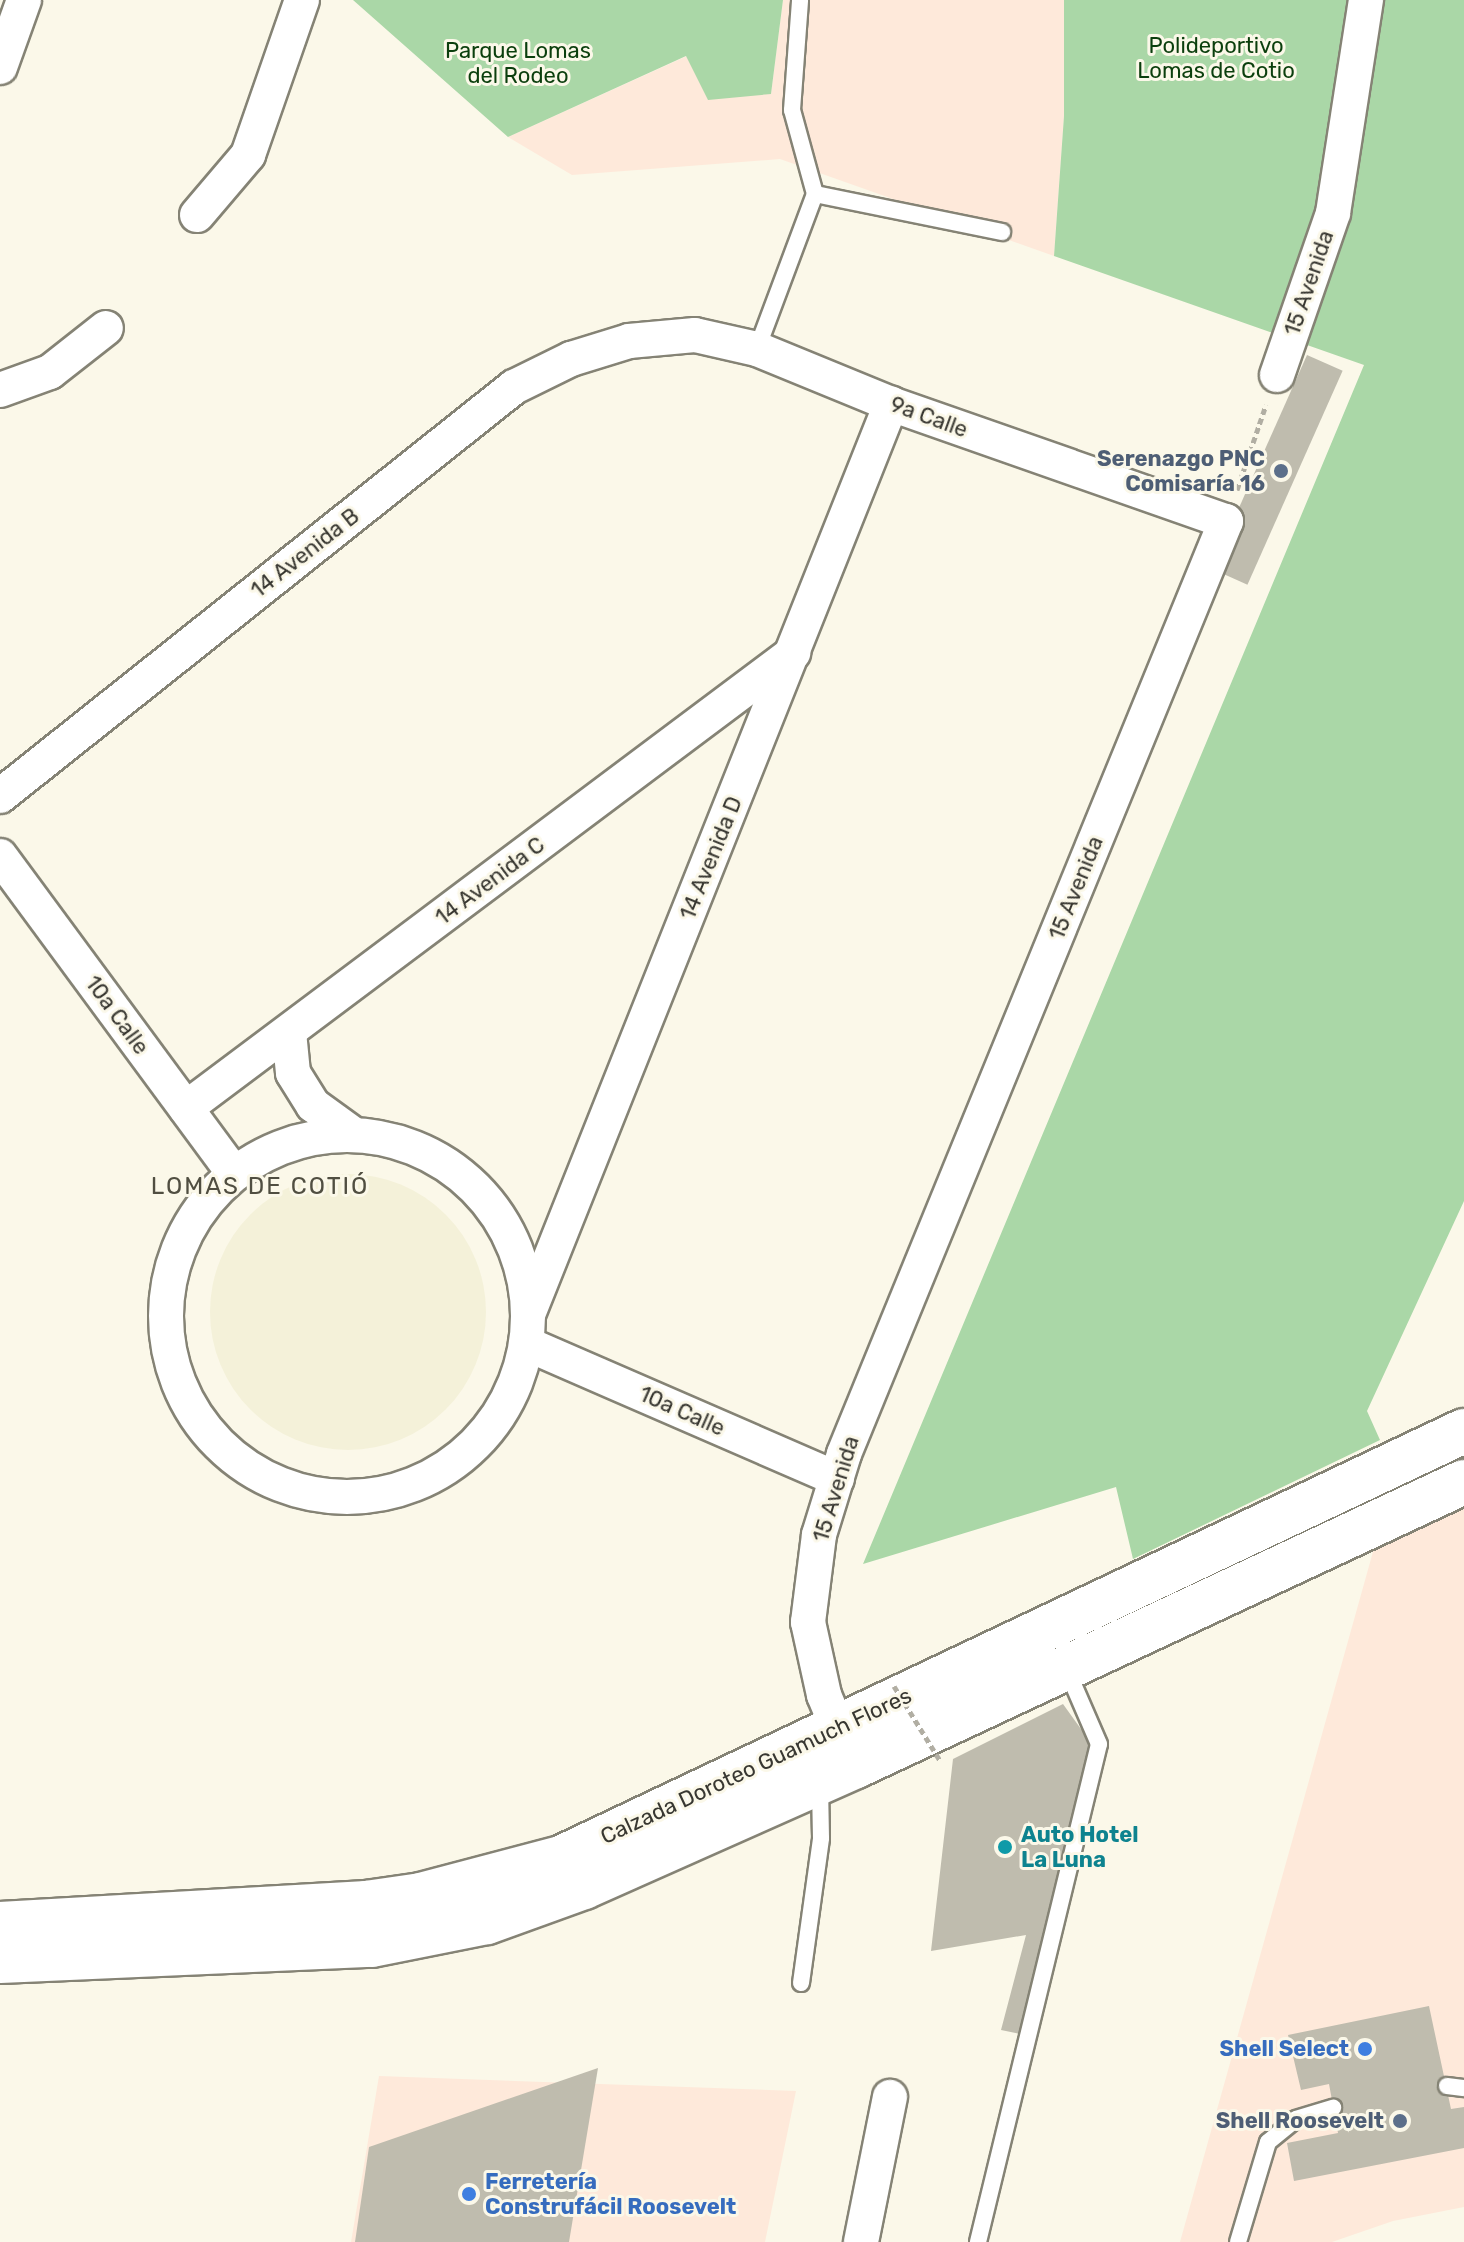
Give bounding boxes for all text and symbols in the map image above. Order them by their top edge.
park label: Polideportivo Lomas de Cotio [1137,32,1295,84]
park label: Parque Lomas del Rodeo [445,37,591,88]
street label: 15 Avenida [1279,227,1339,339]
street label: 9a Calle [887,391,971,443]
place label: Serenazgo PNC Comisaría 16 [1097,445,1265,496]
marker: Serenazgo PNC Comisaría 16 [1272,462,1290,480]
street label: 14 Avenida B [245,502,365,604]
street label: 14 Avenida D [674,792,748,924]
street label: 14 Avenida C [430,831,550,931]
street label: 15 Avenida [1043,832,1109,944]
street label: 10a Calle [80,971,154,1059]
district label: LOMAS DE COTIÓ [151,1173,369,1201]
street label: 10a Calle [635,1380,729,1442]
street label: 15 Avenida [807,1433,865,1545]
street label: Calzada Doroteo Guamuch Flores [596,1682,916,1850]
place label: Auto Hotel La Luna [1021,1821,1139,1872]
marker: Auto Hotel La Luna [996,1838,1014,1856]
place label: Shell Select [1220,2036,1349,2062]
marker: Shell Select [1356,2040,1374,2058]
place label: Shell Roosevelt [1216,2108,1384,2134]
marker: Shell Roosevelt [1391,2112,1409,2130]
place label: Ferretería Construfácil Roosevelt [485,2168,736,2220]
marker: Ferretería Construfácil Roosevelt [460,2185,478,2203]

